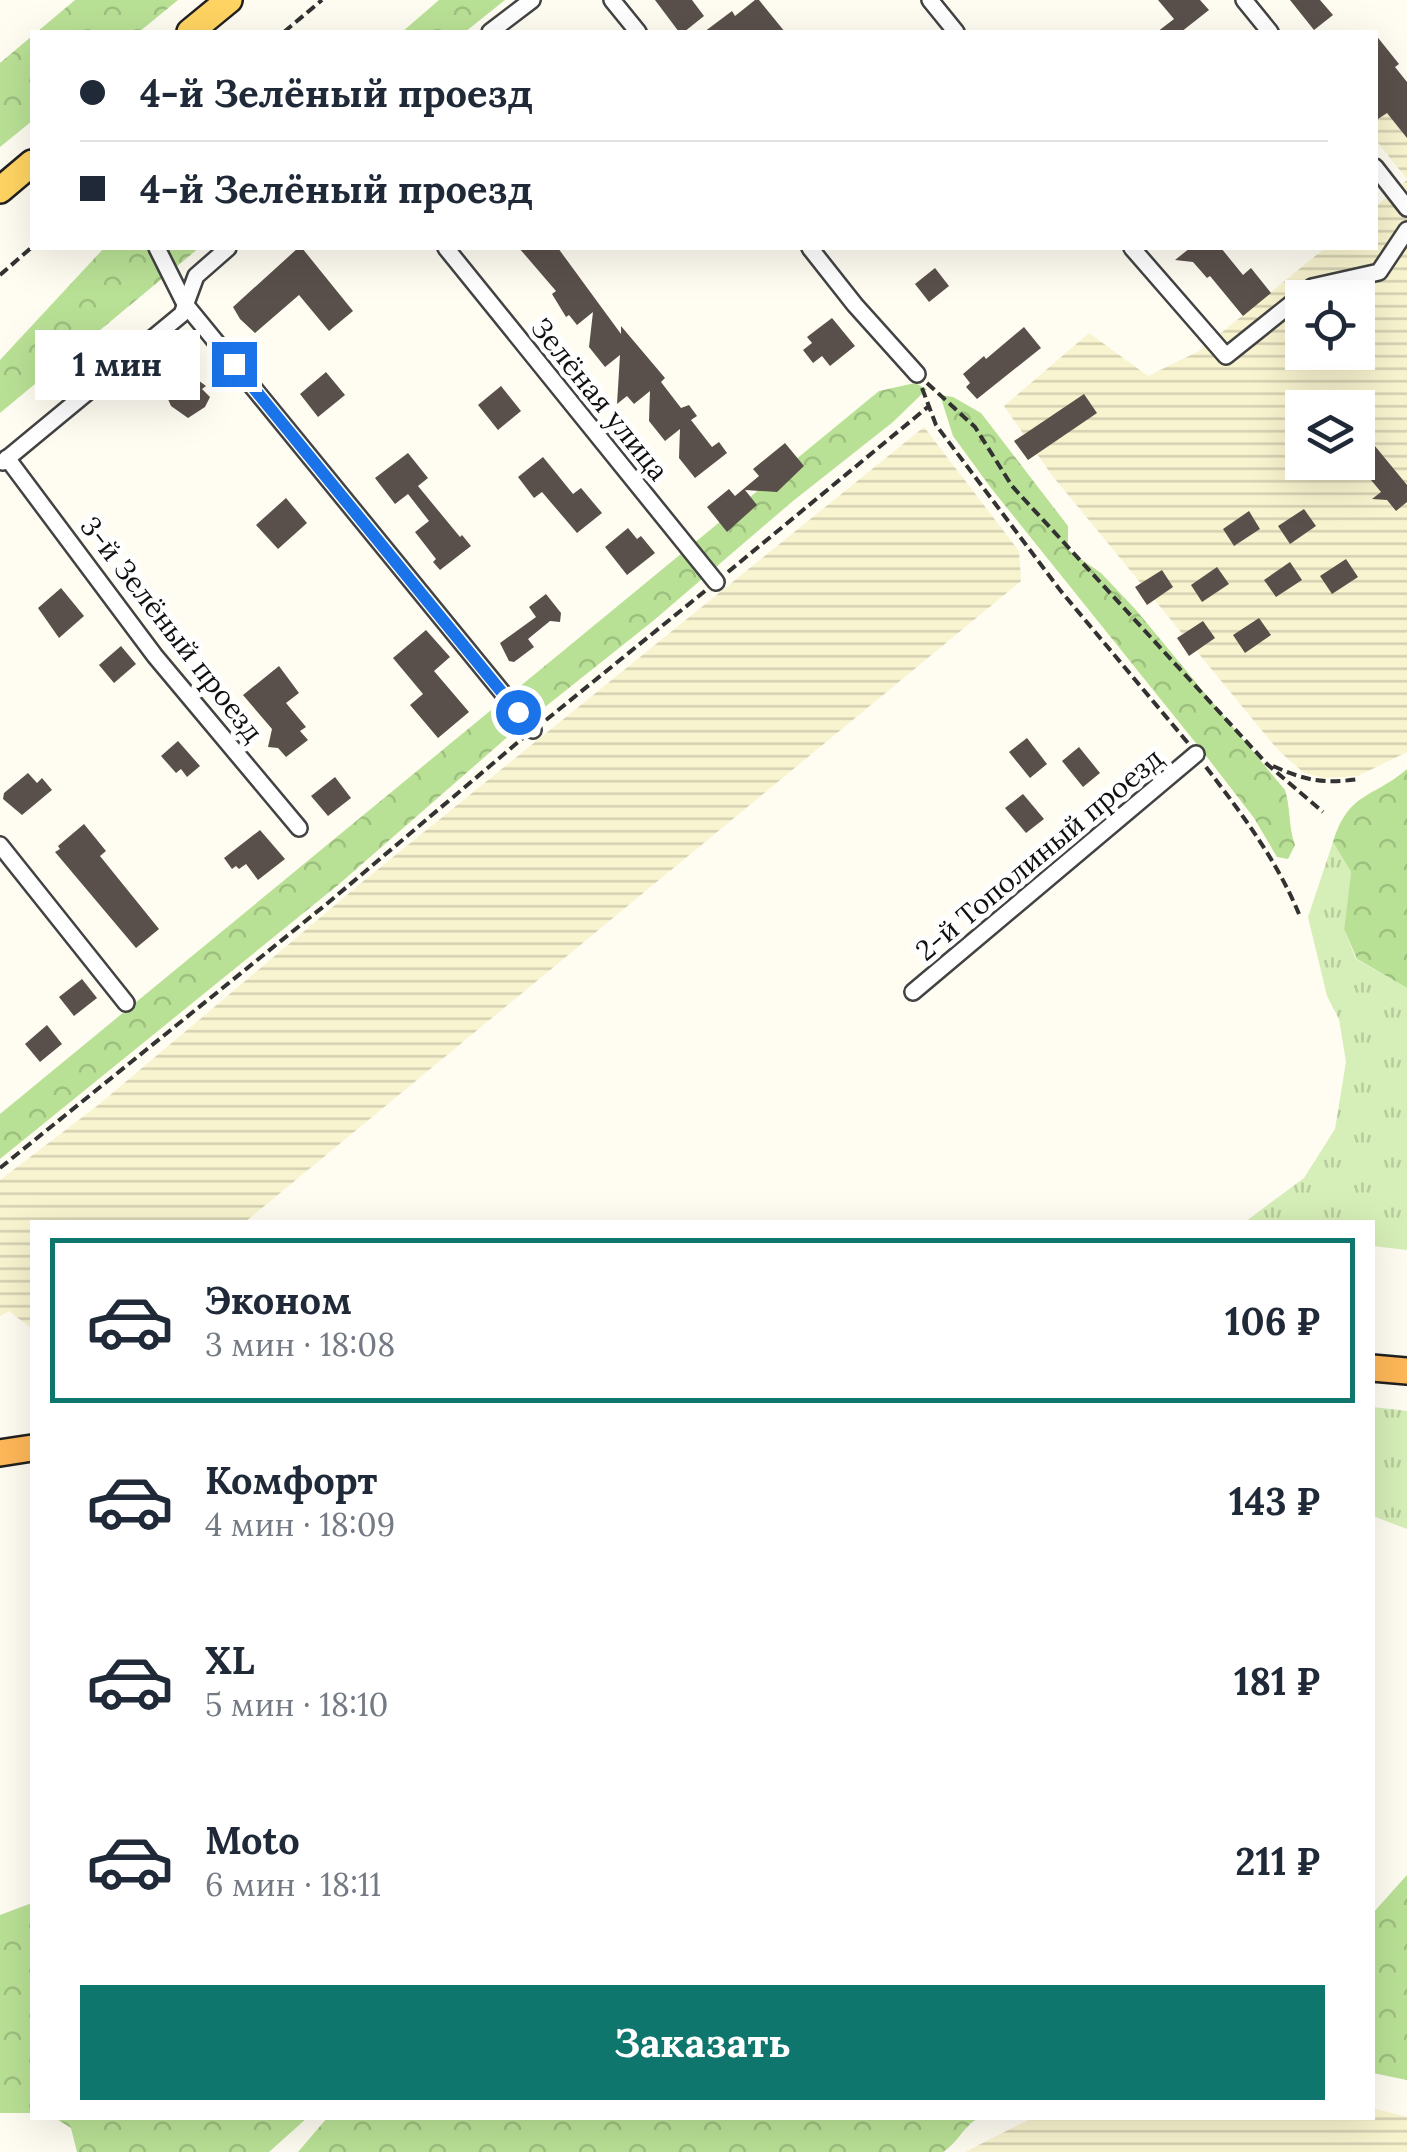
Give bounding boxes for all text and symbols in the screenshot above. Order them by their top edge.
text: 4-й Зелёный проезд [140,69,533,117]
text: 4-й Зелёный проезд [140,165,533,213]
map controls [1285,280,1375,480]
button: locate [1285,280,1375,370]
street label: Зелёная улица [523,310,677,488]
callout: 1 мин [34,329,199,399]
route end [212,342,257,387]
text: 1 мин [73,344,162,385]
button: layers [1285,390,1375,480]
street label: 3-й Зелёный проезд [73,509,271,749]
route start [496,690,541,735]
street label: 2-й Тополиный проезд [908,740,1170,968]
icon: car [85,1276,175,1366]
text: Эконом [205,1276,352,1324]
text: 106 ₽ [1225,1297,1320,1345]
text: 3 мин · 18:08 [205,1324,395,1365]
icon: car [85,1456,175,1546]
text: Комфорт [205,1456,377,1504]
text: 143 ₽ [1229,1477,1320,1525]
text: 4 мин · 18:09 [205,1504,395,1545]
icon: car [85,1636,175,1726]
text: XL [205,1636,255,1684]
text: 181 ₽ [1234,1657,1320,1705]
text: 5 мин · 18:10 [205,1684,388,1725]
icon: car [85,1816,175,1906]
text: Moto [205,1816,300,1864]
text: 211 ₽ [1235,1837,1320,1885]
text: 6 мин · 18:11 [205,1864,381,1905]
button: Заказать [80,1985,1325,2100]

